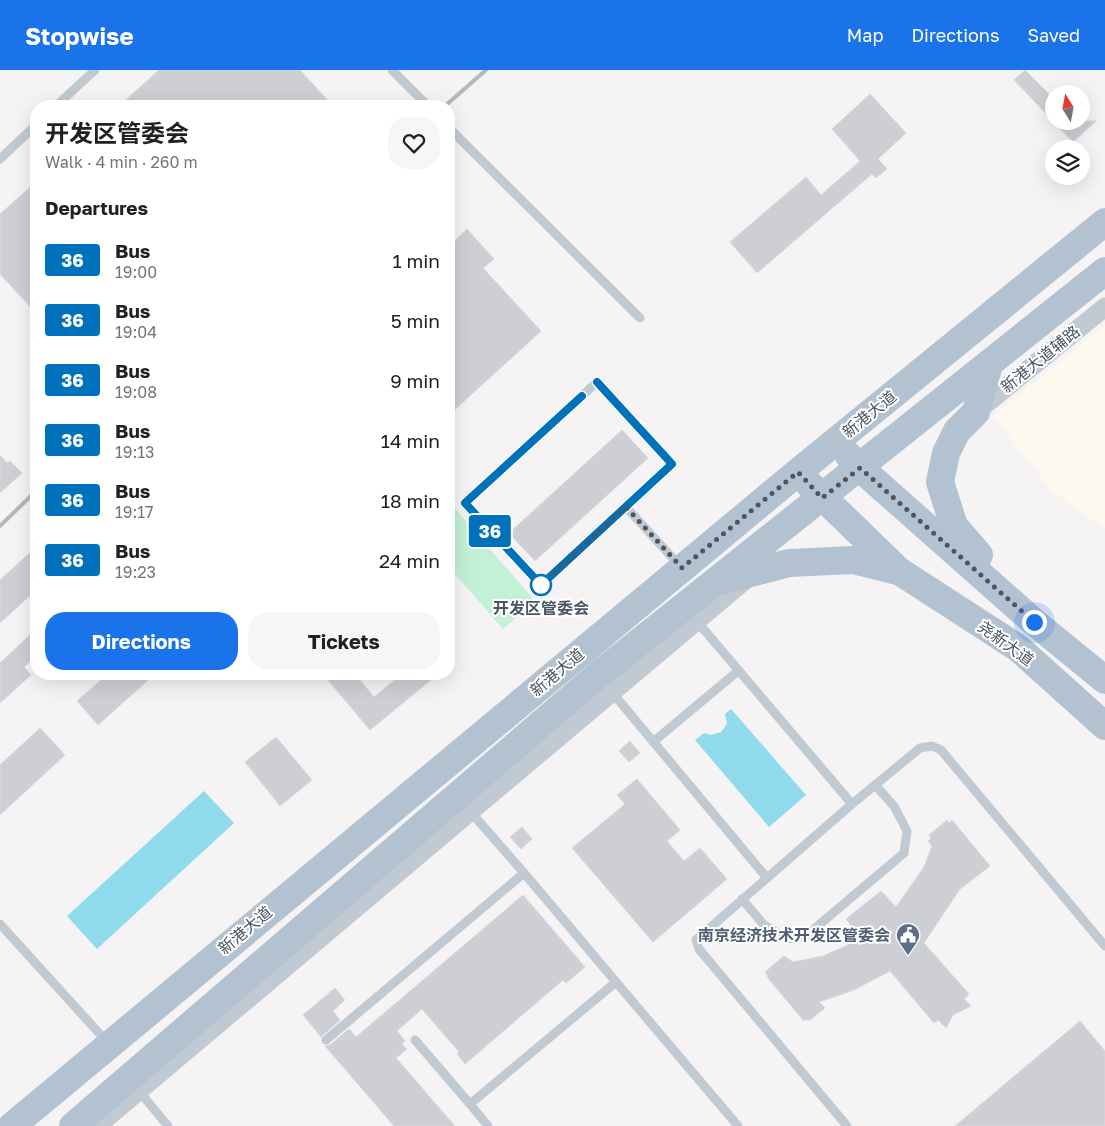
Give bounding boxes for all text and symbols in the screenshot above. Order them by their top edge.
text: Stopwise [25,21,134,50]
text: Map [847,24,883,46]
text: Directions [911,24,999,46]
text: Saved [1027,24,1080,46]
north arrow [1045,85,1090,130]
map controls [1045,85,1090,185]
button: heart [388,117,440,169]
text: 开发区管委会 [45,118,189,147]
button: layers [1045,140,1090,185]
text: Walk · 4 min · 260 m [45,152,198,172]
text: Departures [45,196,148,219]
text: Bus [115,239,150,262]
text: 36 [61,249,84,271]
text: 1 min [392,249,440,272]
text: 19:00 [115,262,157,282]
text: Bus [115,299,150,322]
text: 36 [61,309,84,331]
text: 5 min [391,309,440,332]
street label: 新港大道辅路 [996,321,1084,397]
text: 19:04 [115,322,157,342]
text: Bus [115,359,150,382]
text: 36 [61,369,84,391]
text: 9 min [390,369,440,392]
text: 19:08 [115,382,157,402]
street label: 新港大道 [838,386,900,442]
text: Bus [115,419,150,442]
text: 36 [61,429,84,451]
text: 14 min [381,429,440,452]
text: 19:13 [115,442,154,462]
text: Bus [115,479,150,502]
text: 36 [61,489,84,511]
text: 18 min [381,489,440,512]
text: 19:17 [115,502,153,522]
line badge: 36 [468,515,512,547]
text: 36 [479,520,501,542]
text: Bus [115,539,150,562]
text: 36 [61,549,84,571]
text: 24 min [379,549,440,572]
text: 19:23 [115,562,156,582]
marker: 开发区管委会 [530,574,552,596]
place label: 开发区管委会 [493,598,589,618]
your location [1022,610,1047,635]
button: Directions [45,612,238,670]
button: Tickets [248,612,440,670]
street label: 尧新大道 [974,616,1038,670]
street label: 新港大道 [526,644,588,700]
street label: 新港大道 [214,902,276,958]
public building icon: 南京经济技术开发区管委会 [895,922,921,956]
place label: 南京经济技术开发区管委会 [698,925,890,945]

